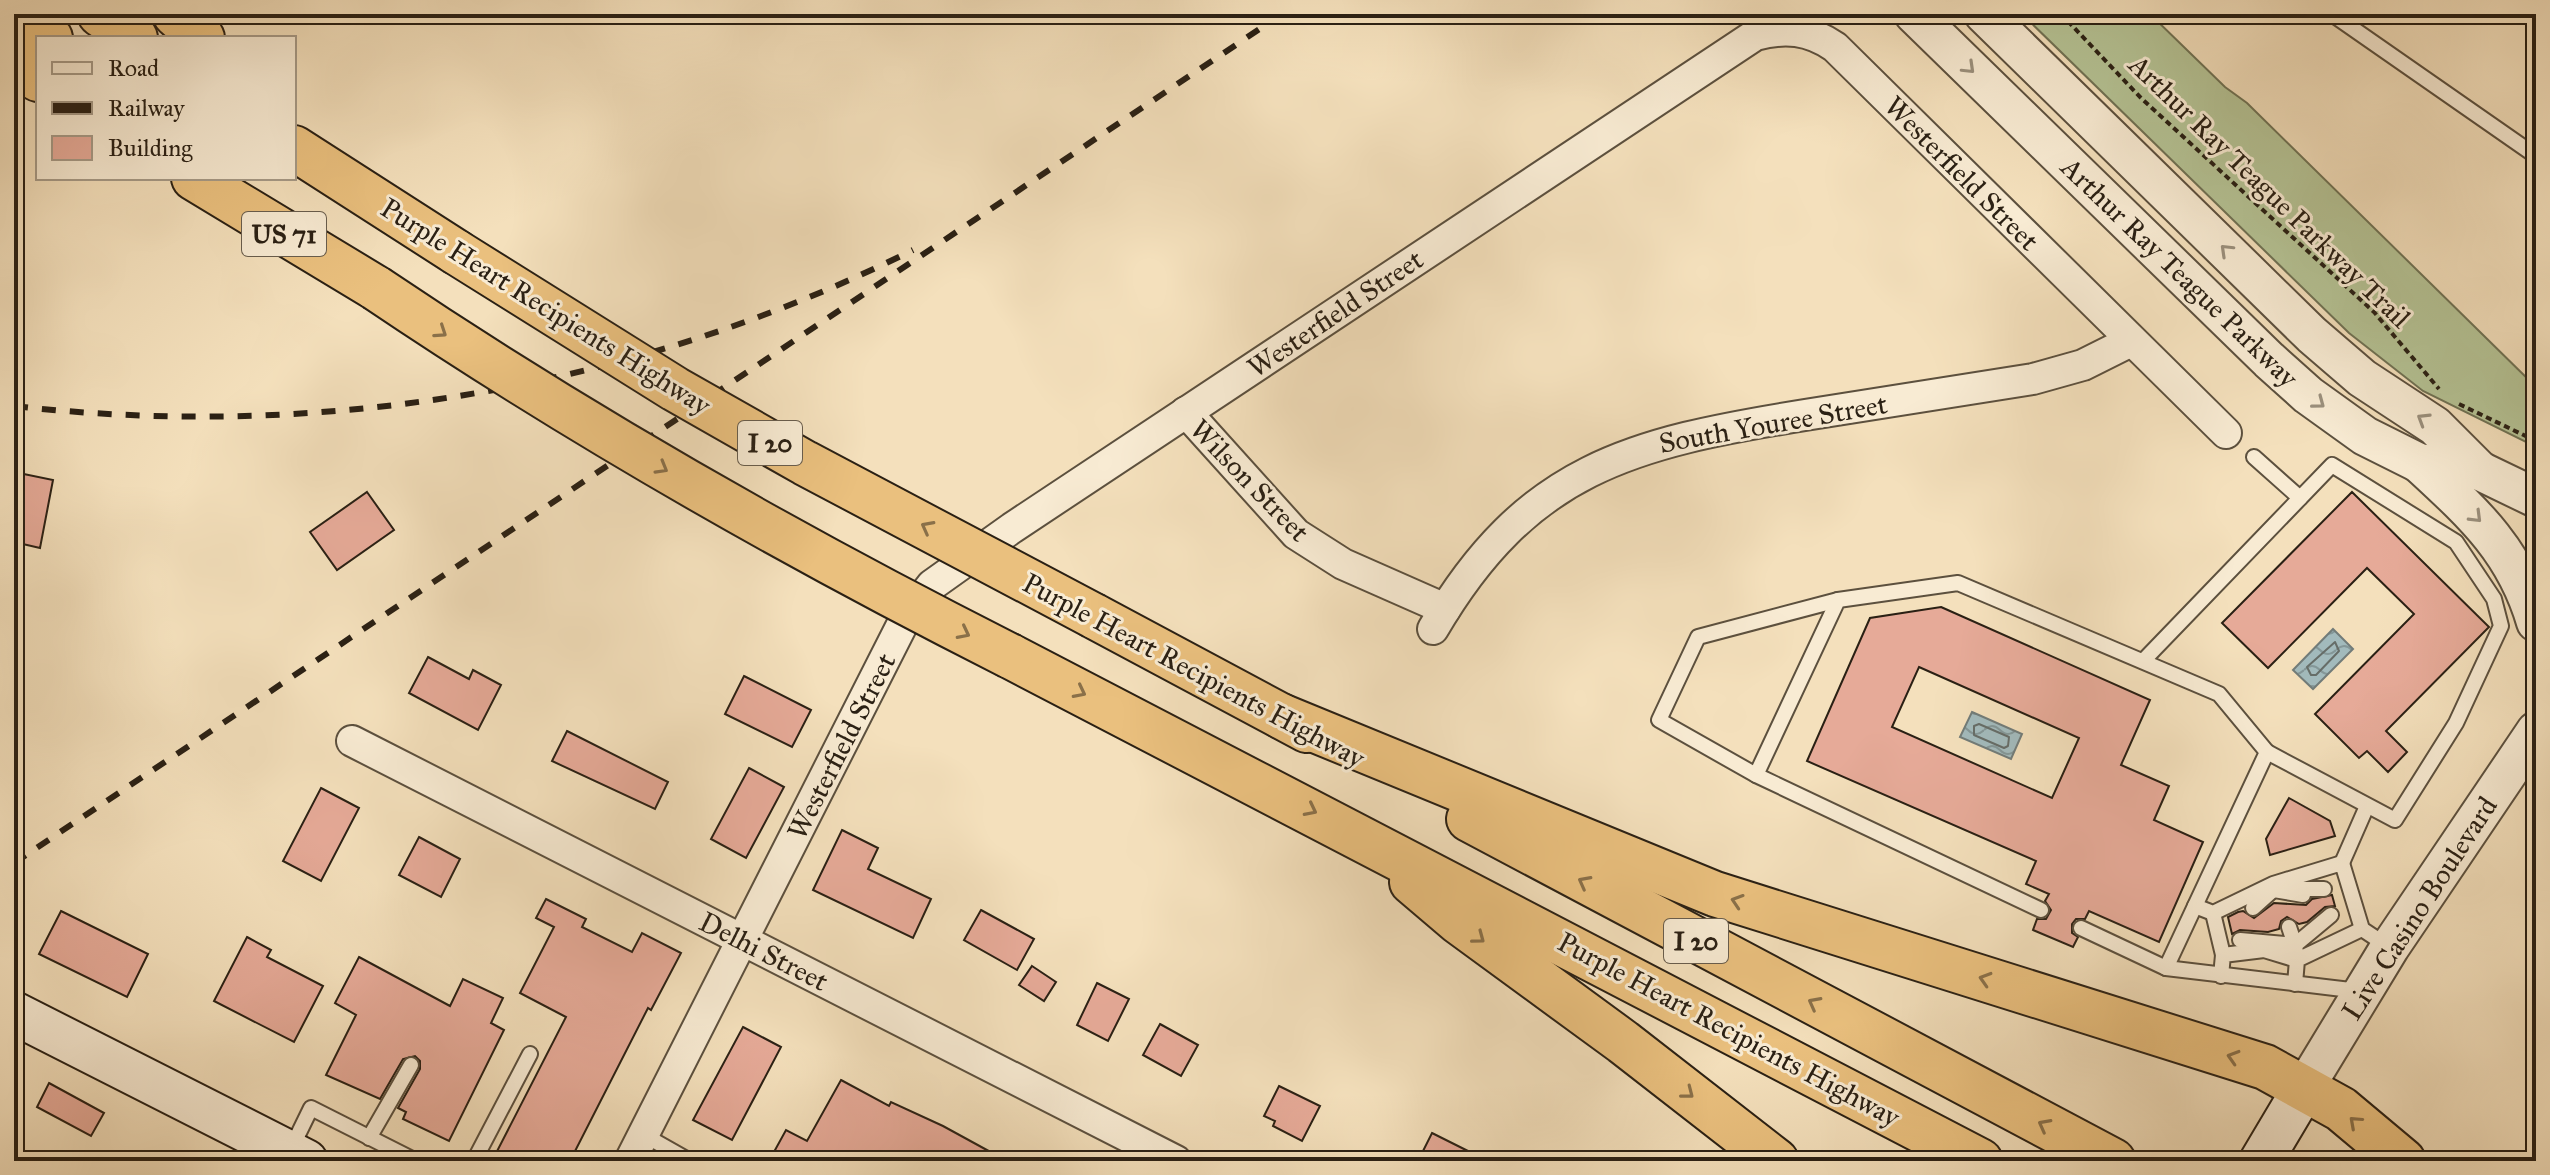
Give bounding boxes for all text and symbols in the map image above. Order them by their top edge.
legend [36,36,296,180]
street label: Arthur Ray Teague Parkway Trail [2122,47,2418,335]
text: Road [108,53,159,83]
one-way arrow [1960,59,1975,73]
street label: Westerfield Street [1877,89,2046,258]
text: Railway [108,93,185,123]
text: Building [108,133,193,163]
street label: Arthur Ray Teague Parkway [2055,150,2305,394]
street label: Purple Heart Recipients Highway [374,190,718,423]
road number: US 71 [242,212,326,256]
street label: Westerfield Street [1241,242,1430,385]
one-way arrow [2221,245,2235,260]
one-way arrow [432,322,446,337]
street label: South Youree Street [1656,386,1890,461]
one-way arrow [2310,394,2324,408]
street label: Wilson Street [1182,412,1317,549]
one-way arrow [2417,413,2432,428]
road number: I 20 [738,421,802,465]
one-way arrow [654,458,668,474]
one-way arrow [2467,507,2481,522]
one-way arrow [920,522,935,537]
street label: Purple Heart Recipients Highway [1017,565,1372,776]
one-way arrow [956,623,971,639]
street label: Westerfield Street [779,647,903,845]
one-way arrow [1071,682,1086,697]
street label: Live Casino Boulevard [2334,790,2505,1027]
one-way arrow [1303,801,1318,816]
one-way arrow [1578,877,1592,892]
one-way arrow [1731,894,1744,910]
street label: Delhi Street [693,904,834,999]
road number: I 20 [1664,919,1728,963]
street label: Purple Heart Recipients Highway [1552,924,1907,1135]
one-way arrow [1470,929,1485,943]
one-way arrow [1979,972,1992,988]
one-way arrow [1808,998,1822,1013]
one-way arrow [2227,1050,2240,1066]
one-way arrow [1679,1083,1694,1097]
one-way arrow [2350,1117,2365,1131]
one-way arrow [2038,1119,2052,1134]

